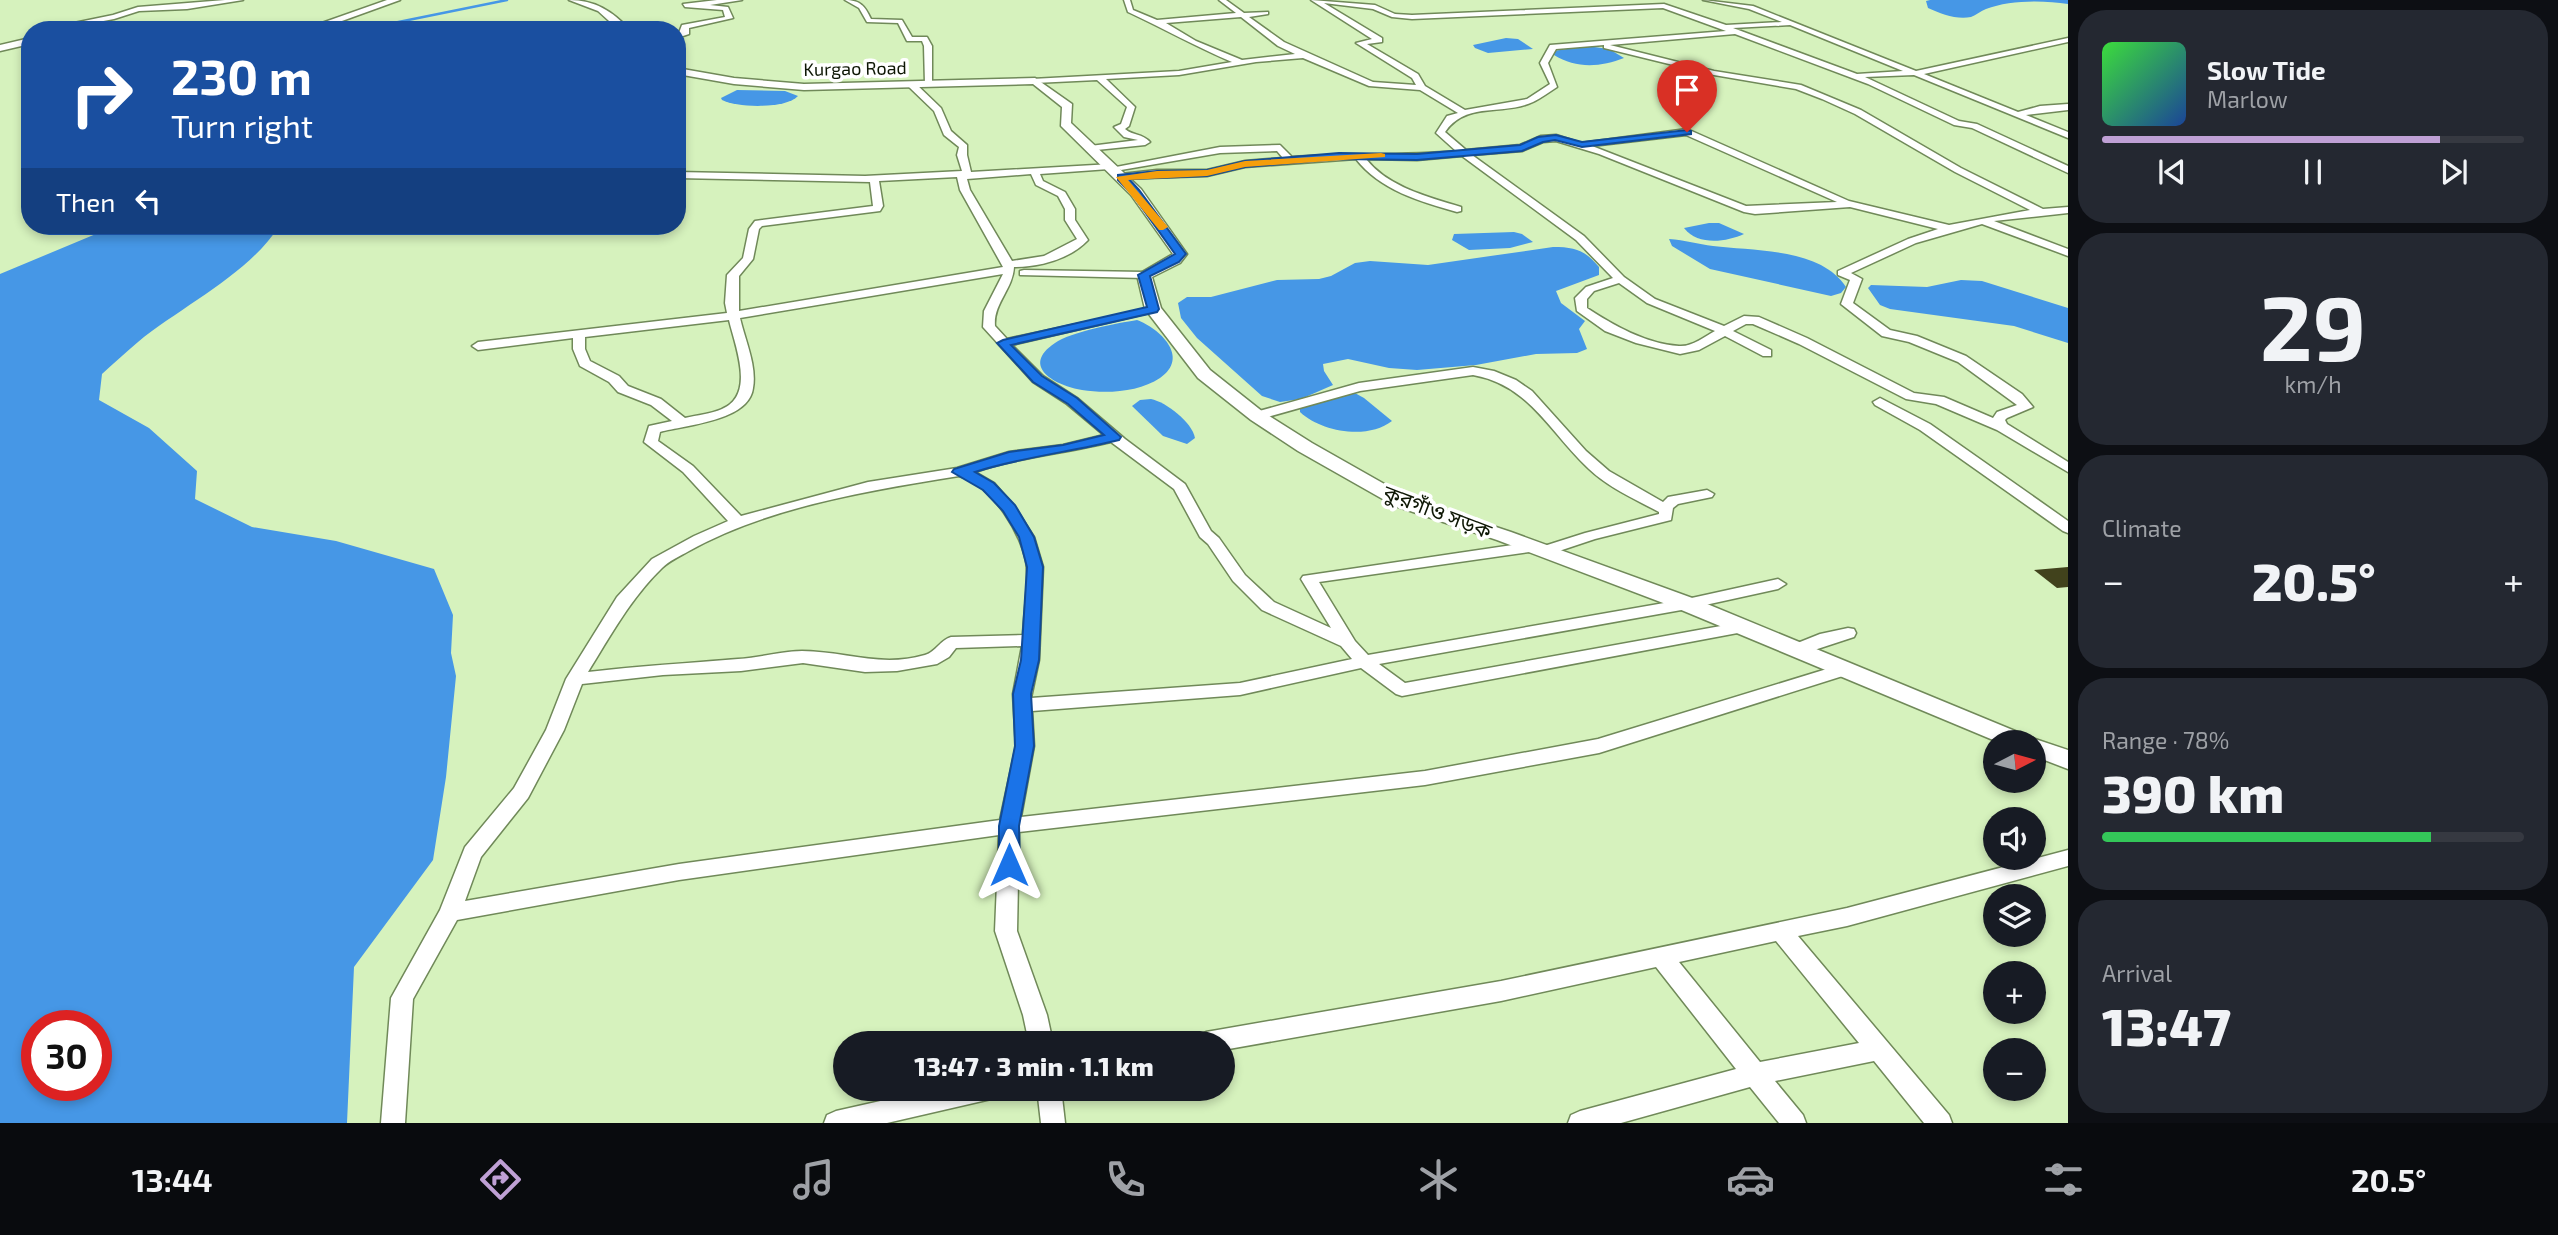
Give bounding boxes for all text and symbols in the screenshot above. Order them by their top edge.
text: 230 m [171,46,312,105]
icon: right [56,49,147,140]
text: Slow Tide [2207,54,2326,85]
street label: Kurgao Road [803,56,907,80]
pin [1657,60,1717,132]
icon: arrive [1668,71,1706,109]
text: Marlow [2207,85,2288,113]
text: Turn right [171,106,313,144]
icon: previous [2153,153,2191,191]
icon: pause [2294,153,2332,191]
icon: next [2435,153,2473,191]
icon: left [129,182,167,220]
text: Then [56,186,115,217]
text: 29 [2260,270,2366,379]
text: km/h [2284,370,2342,398]
street label: কুরগাঁও সড়ক [1379,479,1497,544]
text: Climate [2102,514,2182,542]
text: 20.5° [2252,549,2376,611]
text: − [2102,557,2124,603]
text: + [2503,557,2524,603]
text: Range · 78% [2102,726,2229,754]
north arrow [1983,730,2046,793]
map controls [1983,730,2046,1101]
text: 390 km [2102,761,2284,823]
button: sound [1983,807,2046,870]
position arrow [972,828,1046,902]
button: layers [1983,884,2046,947]
text: Arrival [2102,959,2172,987]
button: + [1983,961,2046,1024]
text: 13:47 [2102,994,2231,1056]
speed limit sign: 30 [21,1010,112,1101]
button: − [1983,1038,2046,1101]
text: 13:47 · 3 min · 1.1 km [914,1050,1154,1081]
icon: directions [476,1155,525,1204]
icon: music [789,1155,838,1204]
icon: phone [1101,1155,1150,1204]
icon: climate [1414,1155,1463,1204]
icon: car [1726,1155,1775,1204]
icon: filters [2039,1155,2088,1204]
text: 13:44 [132,1160,213,1198]
text: 20.5° [2351,1160,2426,1198]

